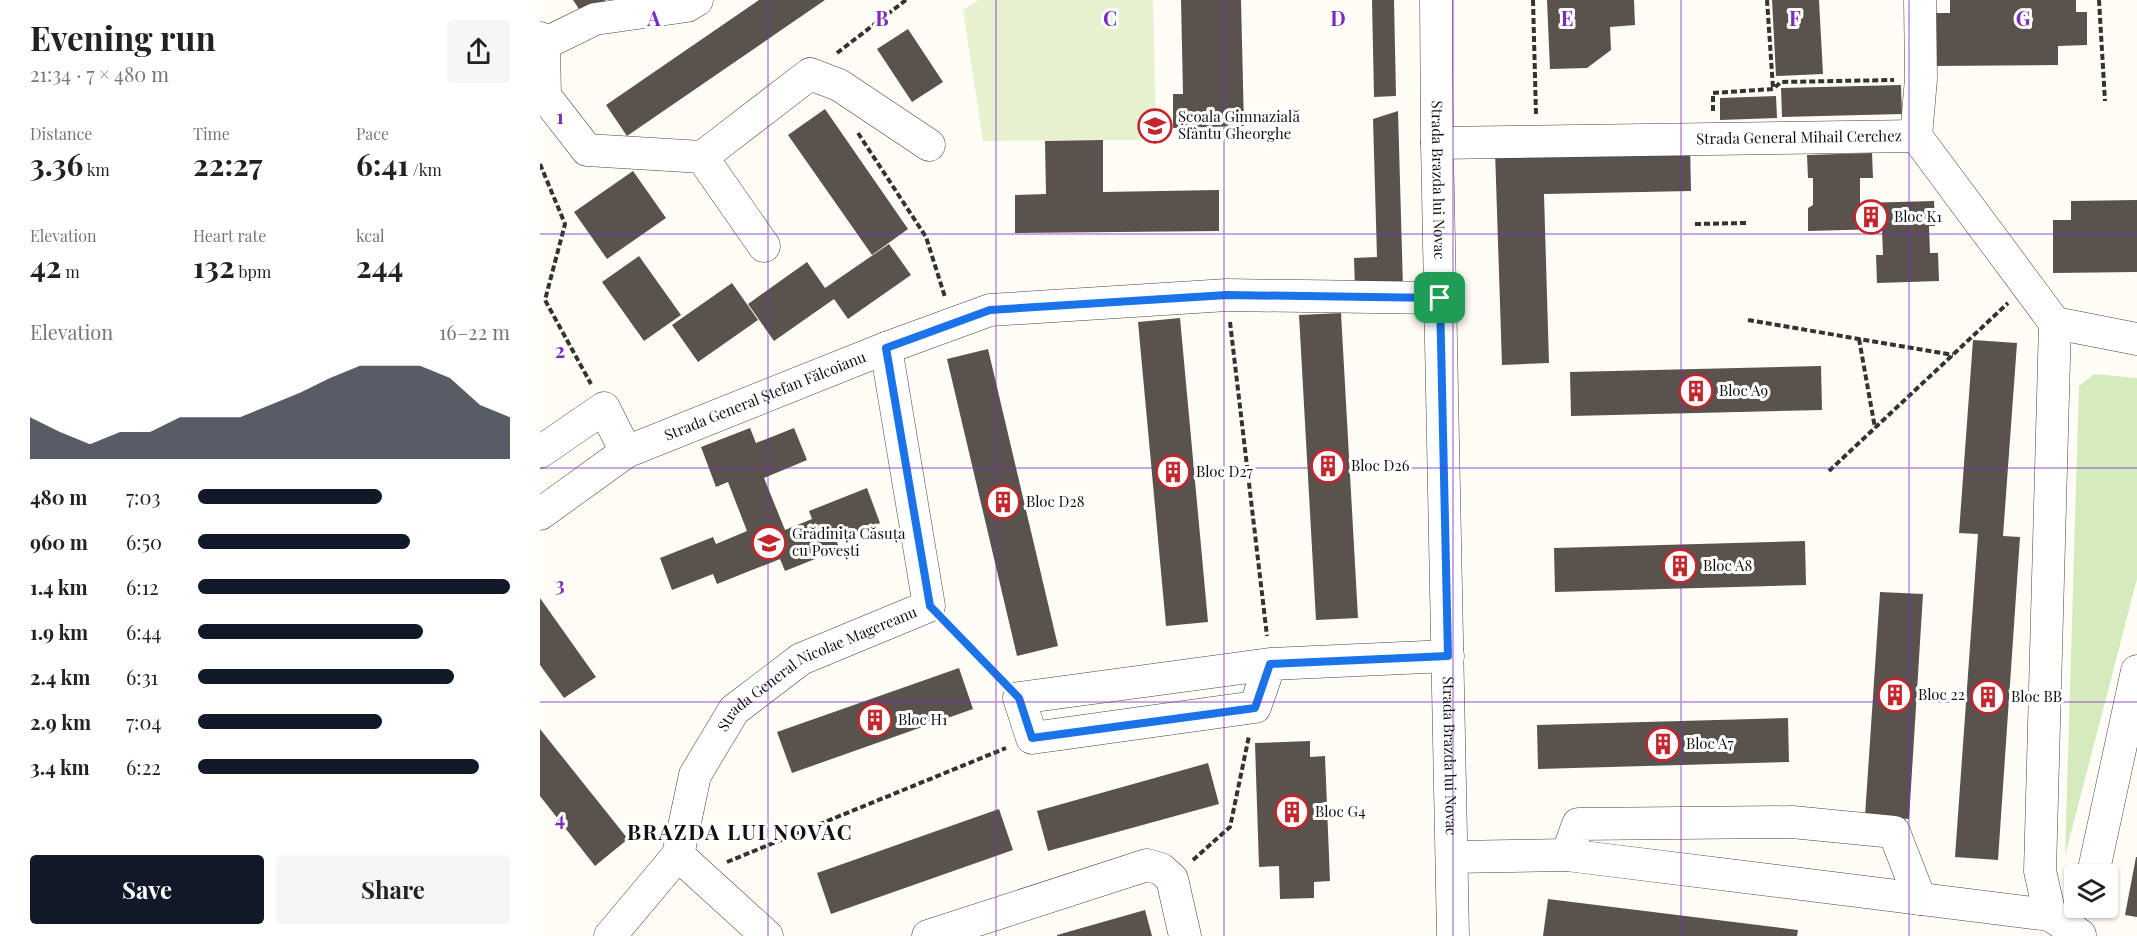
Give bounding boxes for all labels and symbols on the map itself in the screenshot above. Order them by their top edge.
text: A [646,4,661,31]
text: B [875,4,889,31]
text: C [1103,4,1117,31]
text: D [1330,4,1346,31]
text: E [1561,4,1573,31]
text: F [1789,4,1801,31]
text: G [2016,4,2031,31]
street label: Strada Brazda lui Novac [1428,100,1450,260]
text: 1 [556,102,564,129]
place label: Școala Gimnazială Sfântu Gheorghe [1178,106,1300,143]
school or university icon: Școala Gimnazială Sfântu Gheorghe [1137,108,1173,144]
street label: Strada General Mihail Cerchez [1696,125,1902,148]
building icon: Bloc K1 [1853,199,1889,235]
place label: Bloc K1 [1894,206,1942,226]
pin [1414,272,1465,323]
text: 2 [555,336,565,363]
street label: Strada General Ștefan Fălcoianu [661,346,869,445]
building icon: Bloc A9 [1678,373,1714,409]
place label: Bloc A9 [1719,380,1768,400]
building icon: Bloc D26 [1310,448,1346,484]
building icon: Bloc D27 [1155,454,1191,490]
place label: Bloc D26 [1351,455,1410,475]
place label: Bloc D27 [1196,461,1253,481]
building icon: Bloc D28 [985,484,1021,520]
place label: Bloc D28 [1026,491,1085,511]
place label: Grădinița Căsuța cu Povești [792,523,906,560]
school or university icon: Grădinița Căsuța cu Povești [751,525,787,561]
building icon: Bloc A8 [1662,548,1698,584]
place label: Bloc A8 [1703,555,1753,575]
text: 3 [555,570,565,597]
street label: Strada General Nicolae Magereanu [712,601,920,735]
street label: Strada Brazda lui Novac [1439,676,1462,835]
building icon: Bloc 22 [1877,677,1913,713]
building icon: Bloc BB [1970,679,2006,715]
place label: Bloc 22 [1918,684,1965,704]
place label: Bloc BB [2011,686,2062,706]
building icon: Bloc H1 [857,702,893,738]
place label: Bloc H1 [898,709,948,729]
building icon: Bloc A7 [1645,726,1681,762]
place label: Bloc A7 [1686,733,1734,753]
building icon: Bloc G4 [1274,794,1310,830]
place label: Bloc G4 [1315,801,1366,821]
text: 4 [555,804,565,831]
district label: BRAZDA LUI NOVAC [627,817,853,845]

